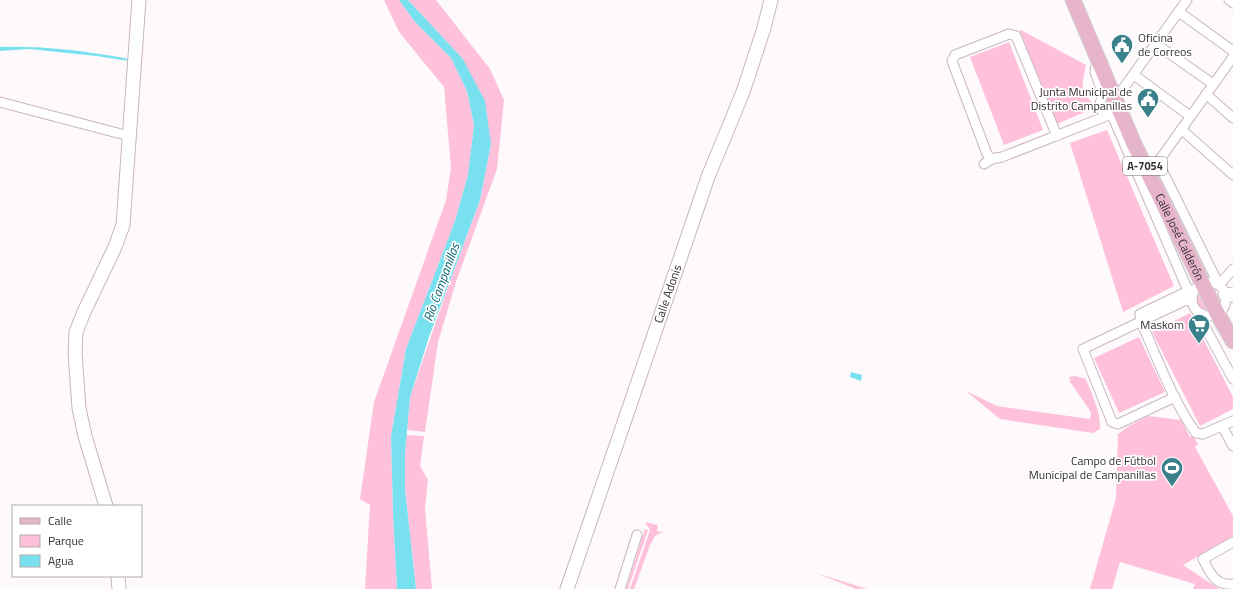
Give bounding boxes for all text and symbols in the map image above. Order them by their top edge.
place label: Oficina de Correos [1138,28,1192,61]
public building icon: Oficina de Correos [1109,32,1135,65]
place label: Junta Municipal de Distrito Campanillas [1031,82,1132,115]
public building icon: Junta Municipal de Distrito Campanillas [1135,86,1161,119]
road number: A-7054 [1123,157,1167,175]
street label: Calle José Calderón [1151,190,1210,284]
water label: Río Campanillas [418,239,465,324]
street label: Calle Adonis [649,261,687,326]
supermarket icon: Maskom [1186,312,1212,345]
place label: Maskom [1140,315,1184,334]
place label: Campo de Fútbol Municipal de Campanillas [1029,451,1156,484]
sports icon: Campo de Fútbol Municipal de Campanillas [1159,455,1185,488]
legend [12,505,142,577]
text: Calle [48,511,72,530]
text: Parque [48,531,84,550]
text: Agua [48,551,74,570]

